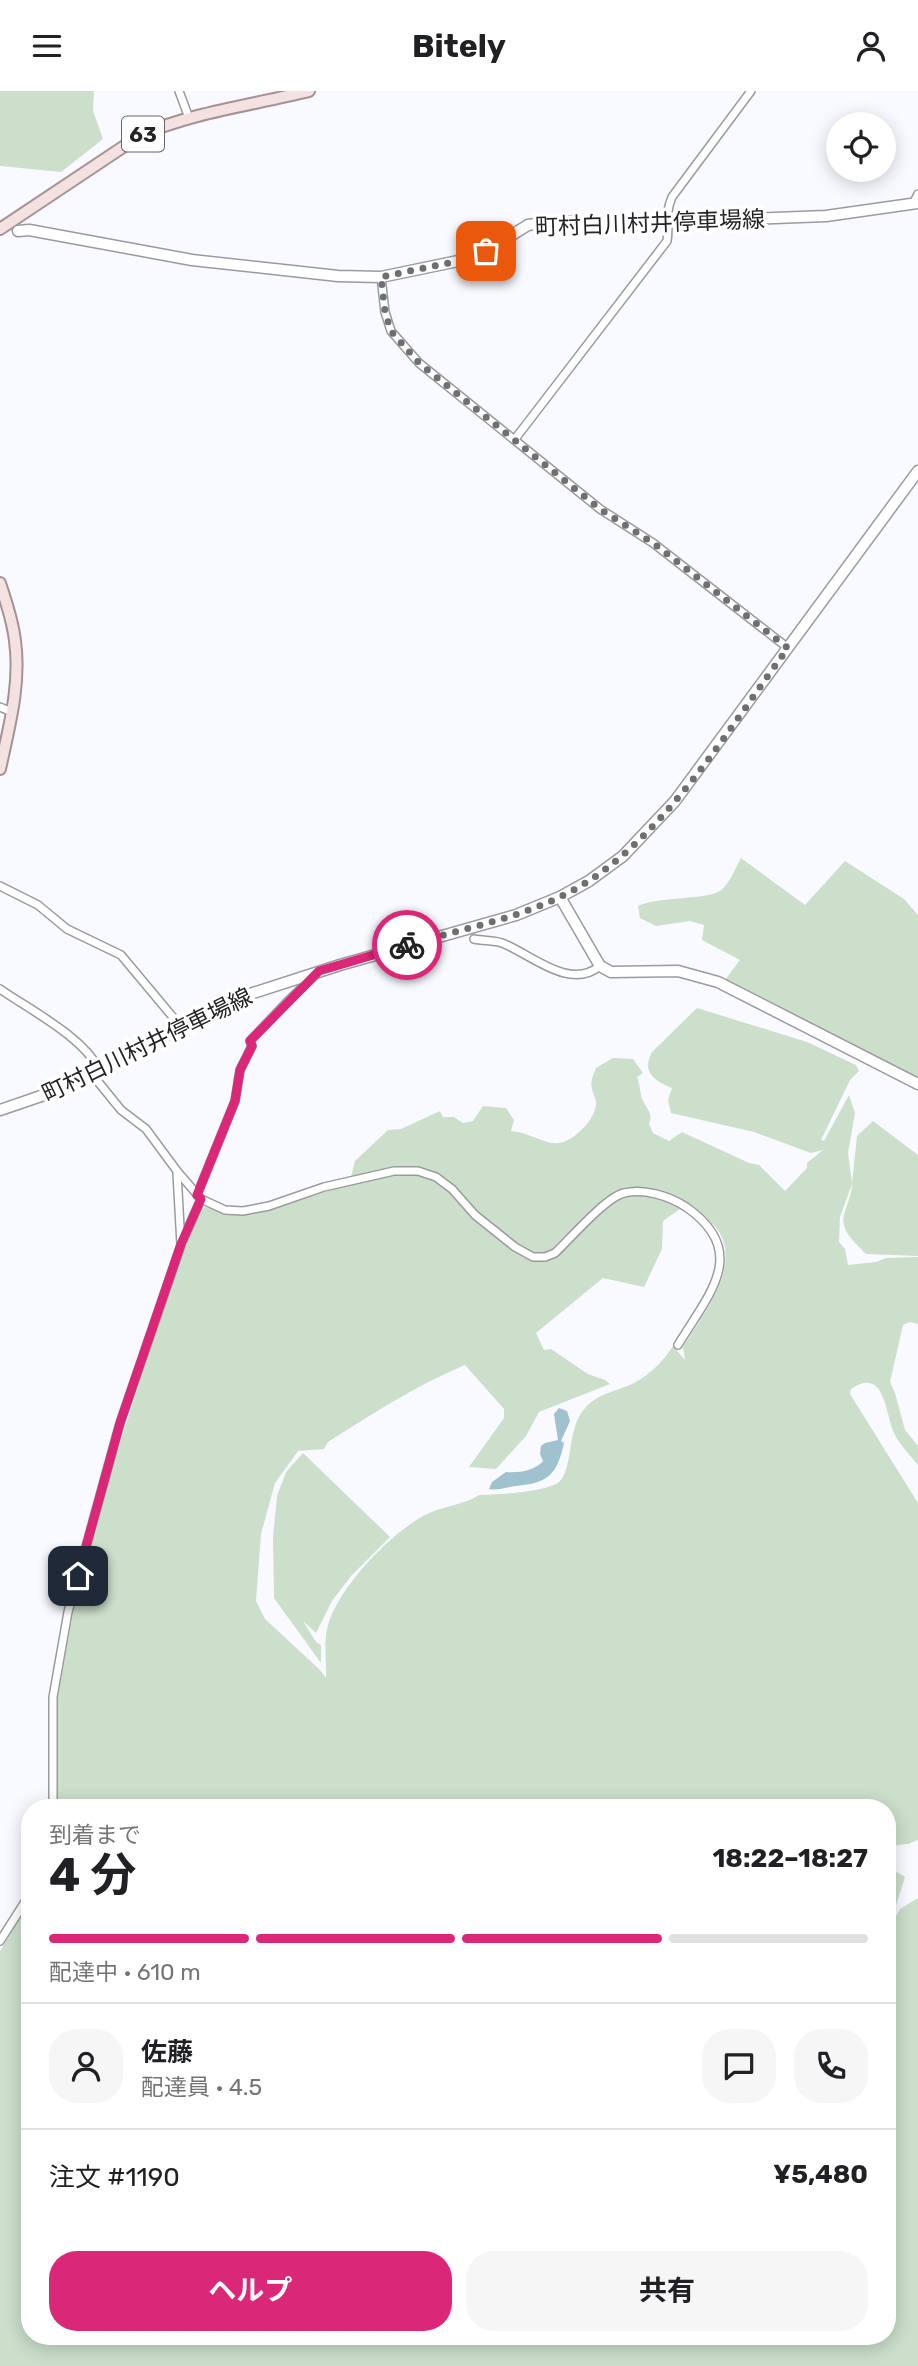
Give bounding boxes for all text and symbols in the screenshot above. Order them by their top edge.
icon: menu [28,27,66,65]
text: Bitely [412,27,506,65]
icon: person [852,27,890,65]
map controls [826,112,896,182]
button: locate [826,112,896,182]
road number: 63 [122,117,164,151]
street label: 町村白川村井停車場線 [535,205,765,241]
pin [456,221,516,281]
icon: bag [467,232,505,270]
courier [372,910,442,980]
icon: bike [388,926,426,964]
street label: 町村白川村井停車場線 [38,982,256,1108]
pin [48,1546,108,1606]
icon: home [59,1557,97,1595]
text: 到着まで [49,1821,141,1849]
text: 18:22–18:27 [712,1843,868,1874]
text: 4 分 [49,1848,136,1903]
text: 配達中 · 610 m [49,1958,201,1986]
button: person [49,2029,123,2103]
button: chat [702,2029,776,2103]
button: phone [794,2029,868,2103]
text: 佐藤 [141,2037,193,2068]
text: 配達員 · 4.5 [141,2073,262,2101]
text: ¥5,480 [773,2159,868,2190]
text: 注文 #1190 [49,2162,180,2193]
button: ヘルプ [49,2251,452,2331]
button: 共有 [466,2251,868,2331]

